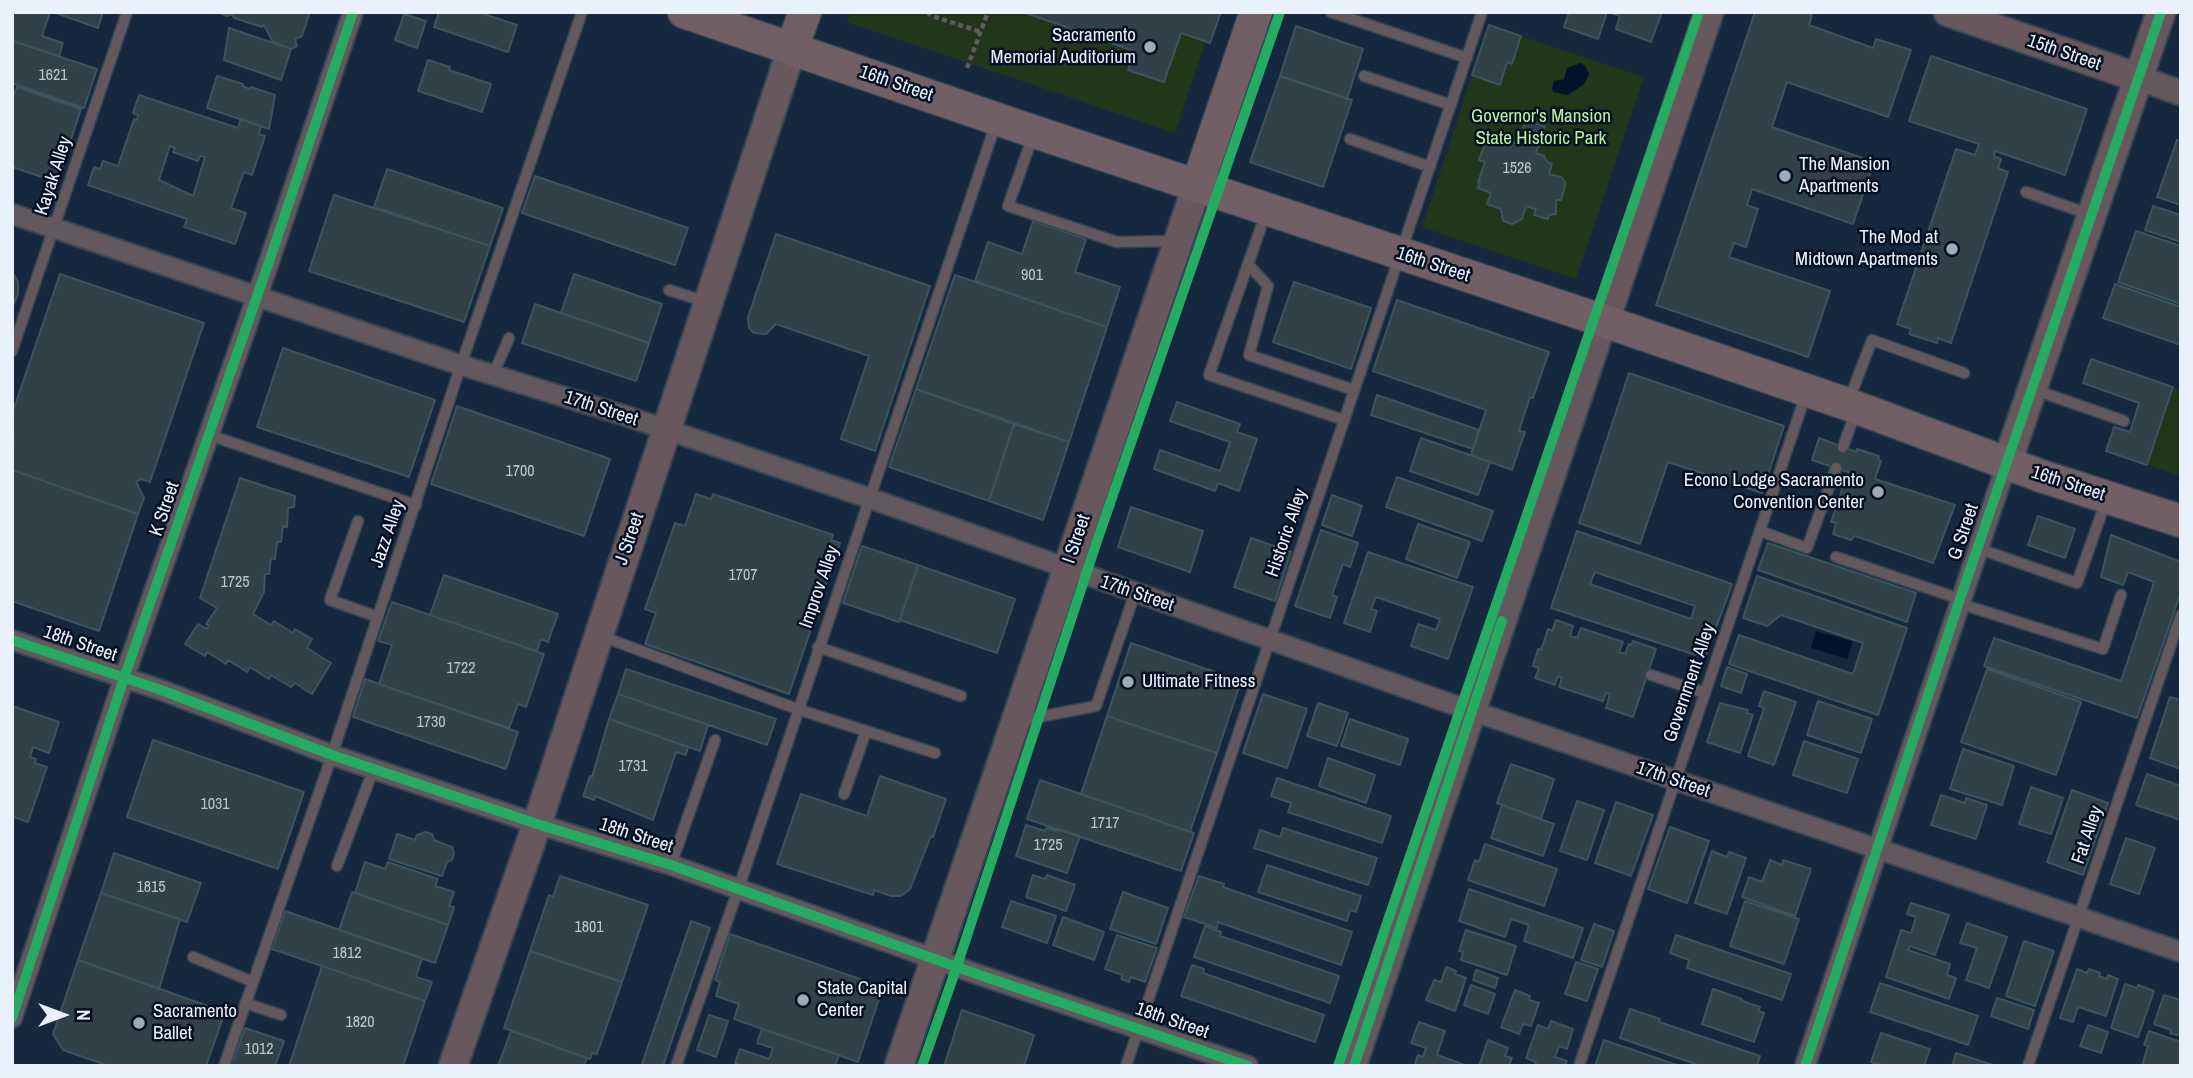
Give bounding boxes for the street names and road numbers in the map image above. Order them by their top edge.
street label: 15th Street [2024,30,2104,76]
street label: 16th Street [856,61,936,107]
street label: Kayak Alley [31,134,77,218]
street label: 16th Street [1393,242,1473,288]
street label: 17th Street [561,386,641,432]
street label: 16th Street [2028,461,2108,507]
street label: K Street [145,479,185,539]
street label: Historic Alley [1261,486,1313,580]
street label: Jazz Alley [366,497,410,571]
street label: G Street [1944,501,1984,563]
street label: J Street [610,510,650,568]
street label: I Street [1058,512,1096,566]
street label: Improv Alley [795,543,845,631]
street label: 17th Street [1097,571,1177,617]
street label: 18th Street [40,621,120,667]
street label: Government Alley [1659,621,1721,745]
street label: 17th Street [1633,757,1713,803]
street label: Fat Alley [2067,803,2109,867]
street label: 18th Street [596,813,676,859]
street label: 18th Street [1132,998,1212,1044]

